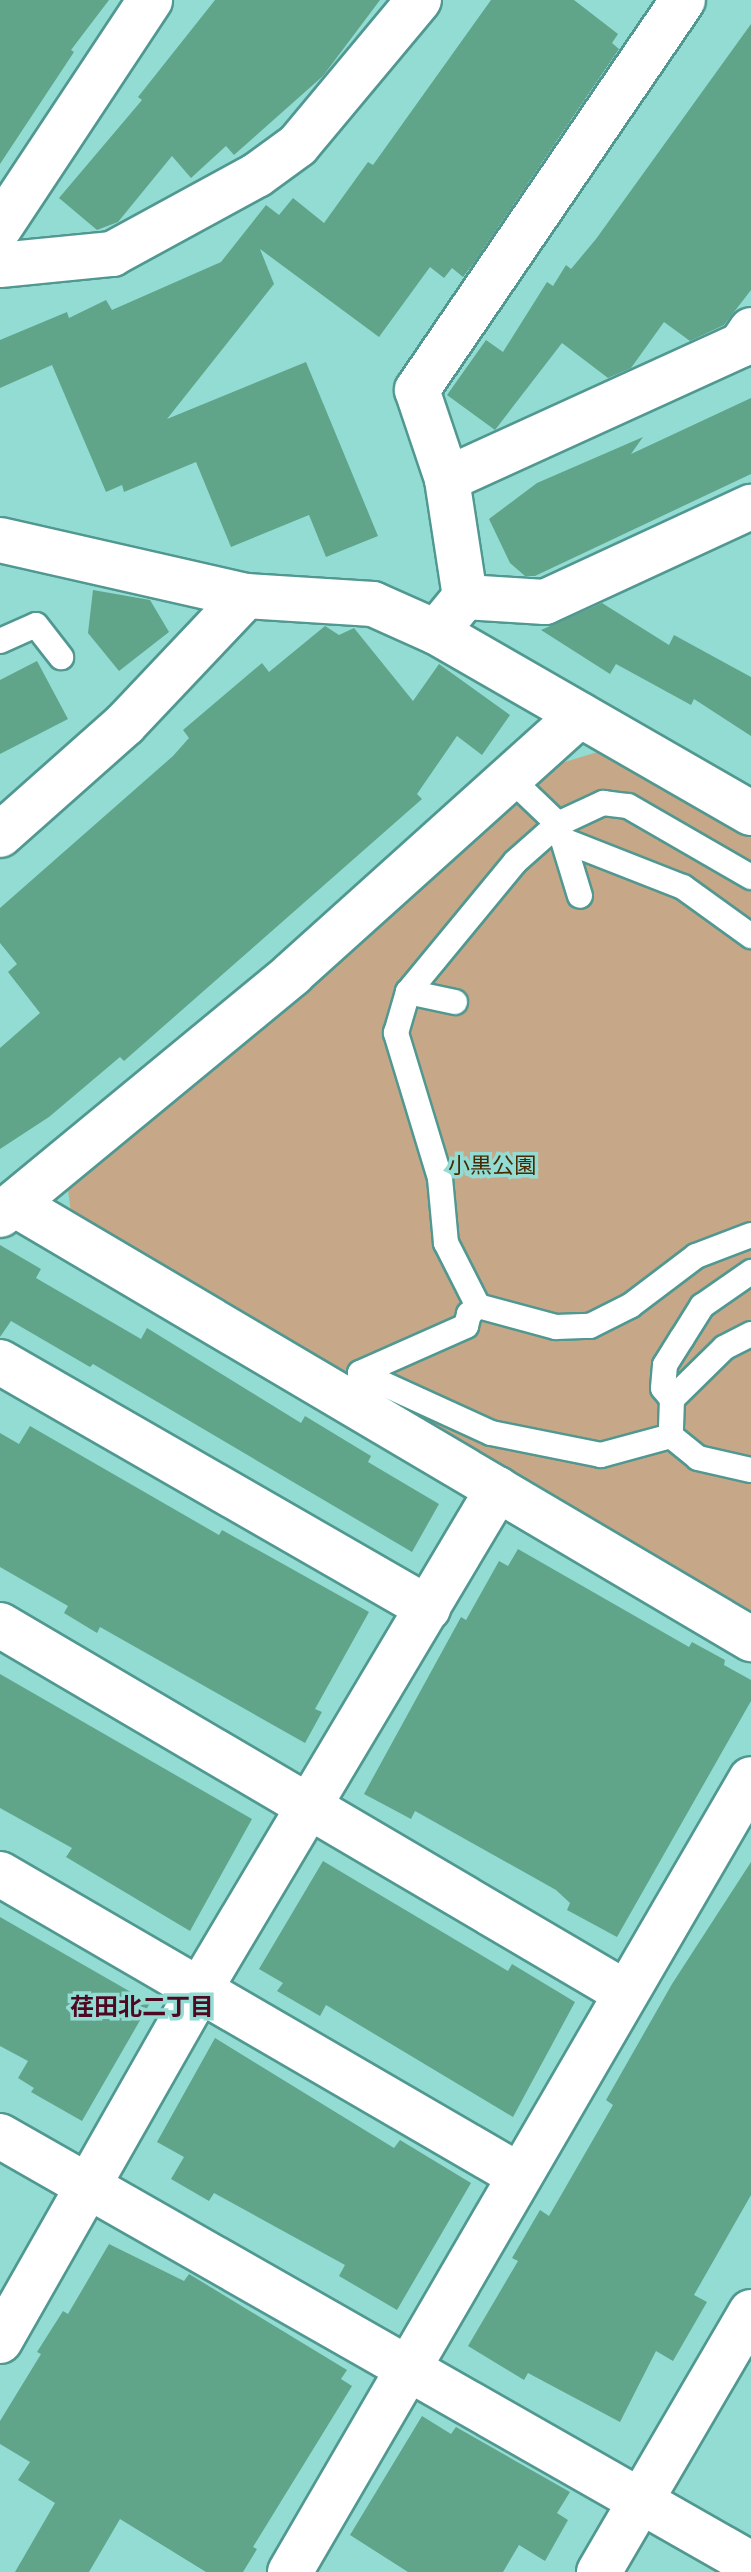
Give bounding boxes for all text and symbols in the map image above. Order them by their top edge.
park label: 小黒公園 [448,1153,536,1179]
district label: 荏田北二丁目 [70,1993,214,2021]

